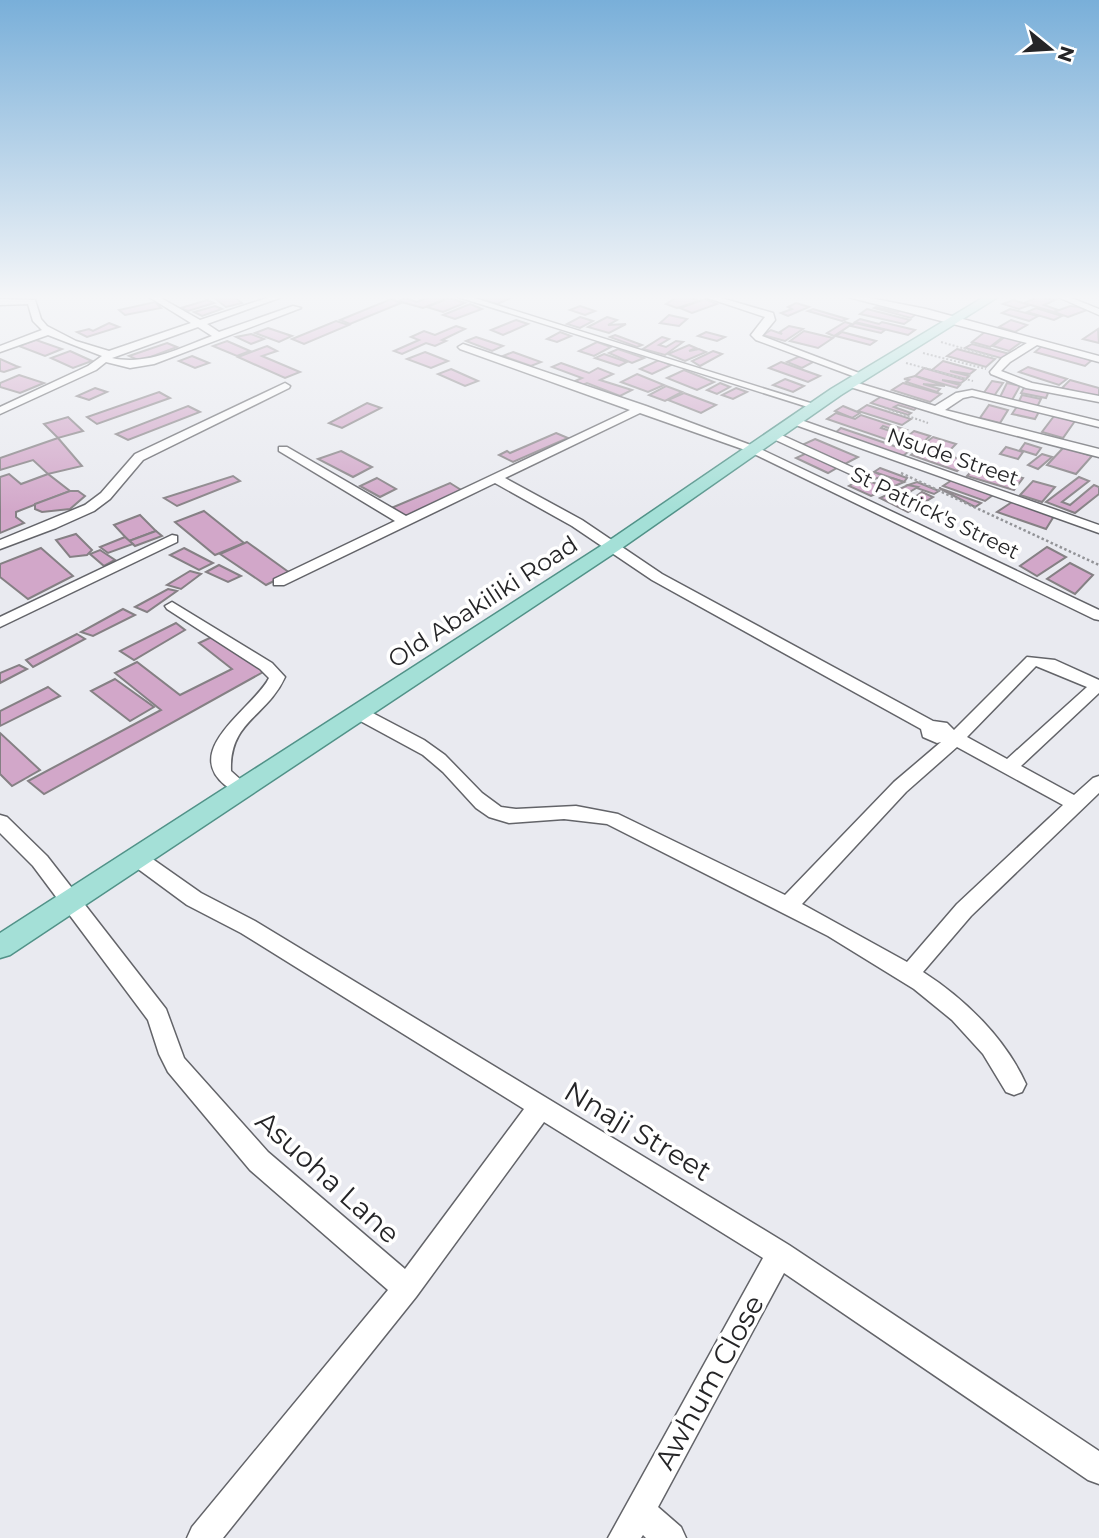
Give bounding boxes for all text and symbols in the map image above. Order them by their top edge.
north arrow [1015,14,1085,84]
text: N [1052,43,1079,65]
street label: Nsude Street [884,422,1022,491]
street label: St Patrick's Street [847,461,1023,564]
street label: Old Abakiliki Road [382,529,583,674]
street label: Nnaji Street [558,1074,718,1188]
street label: Asuoha Lane [249,1104,407,1250]
street label: Awhum Close [647,1289,771,1475]

